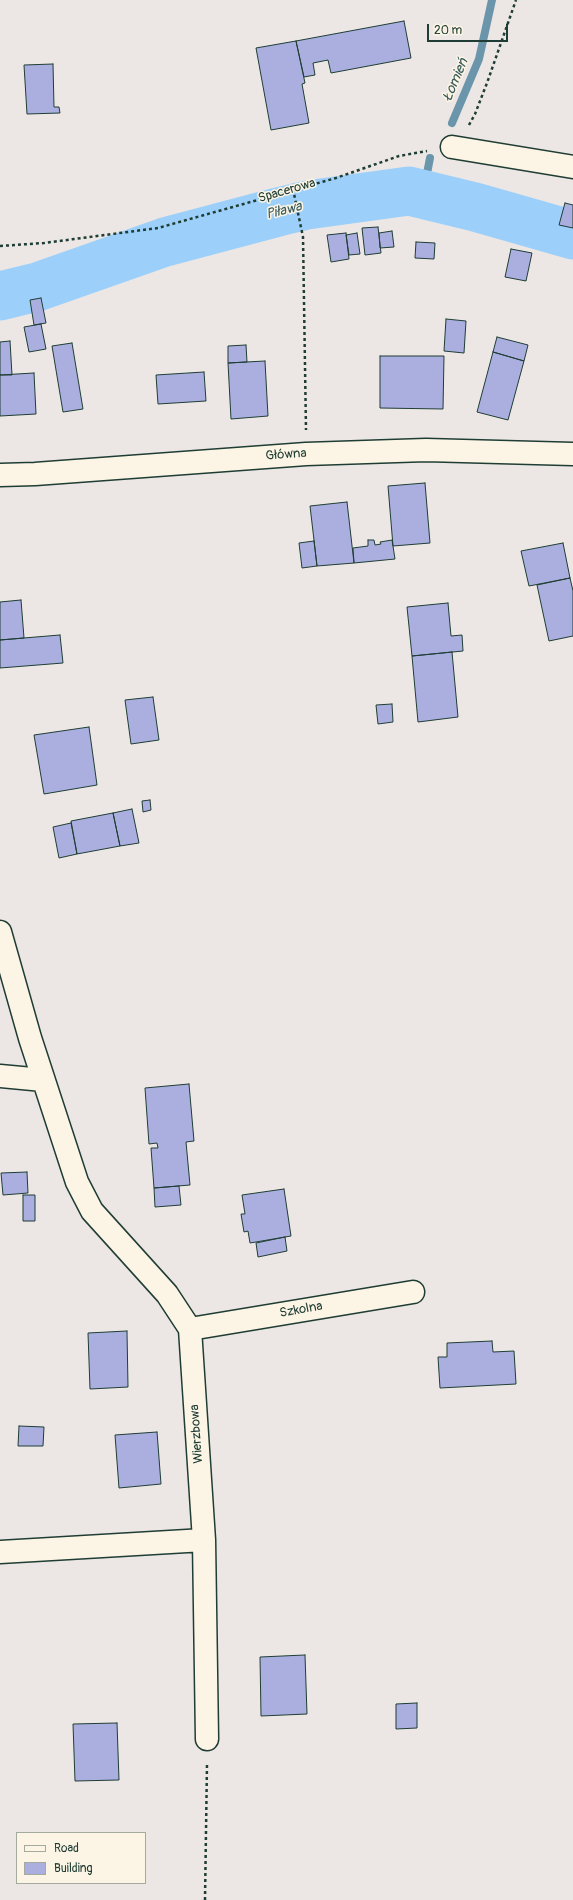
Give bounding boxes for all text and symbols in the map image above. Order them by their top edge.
scale bar [429,16,510,42]
text: 20 m [434,23,462,38]
water label: Łomień [439,56,473,104]
street label: Spacerowa [257,175,317,207]
water label: Piława [264,198,304,224]
street label: Główna [265,446,307,464]
street label: Szkolna [278,1299,324,1321]
street label: Wierzbowa [187,1404,207,1464]
legend [16,1832,146,1884]
text: Road [54,1841,79,1856]
text: Building [54,1861,93,1876]

